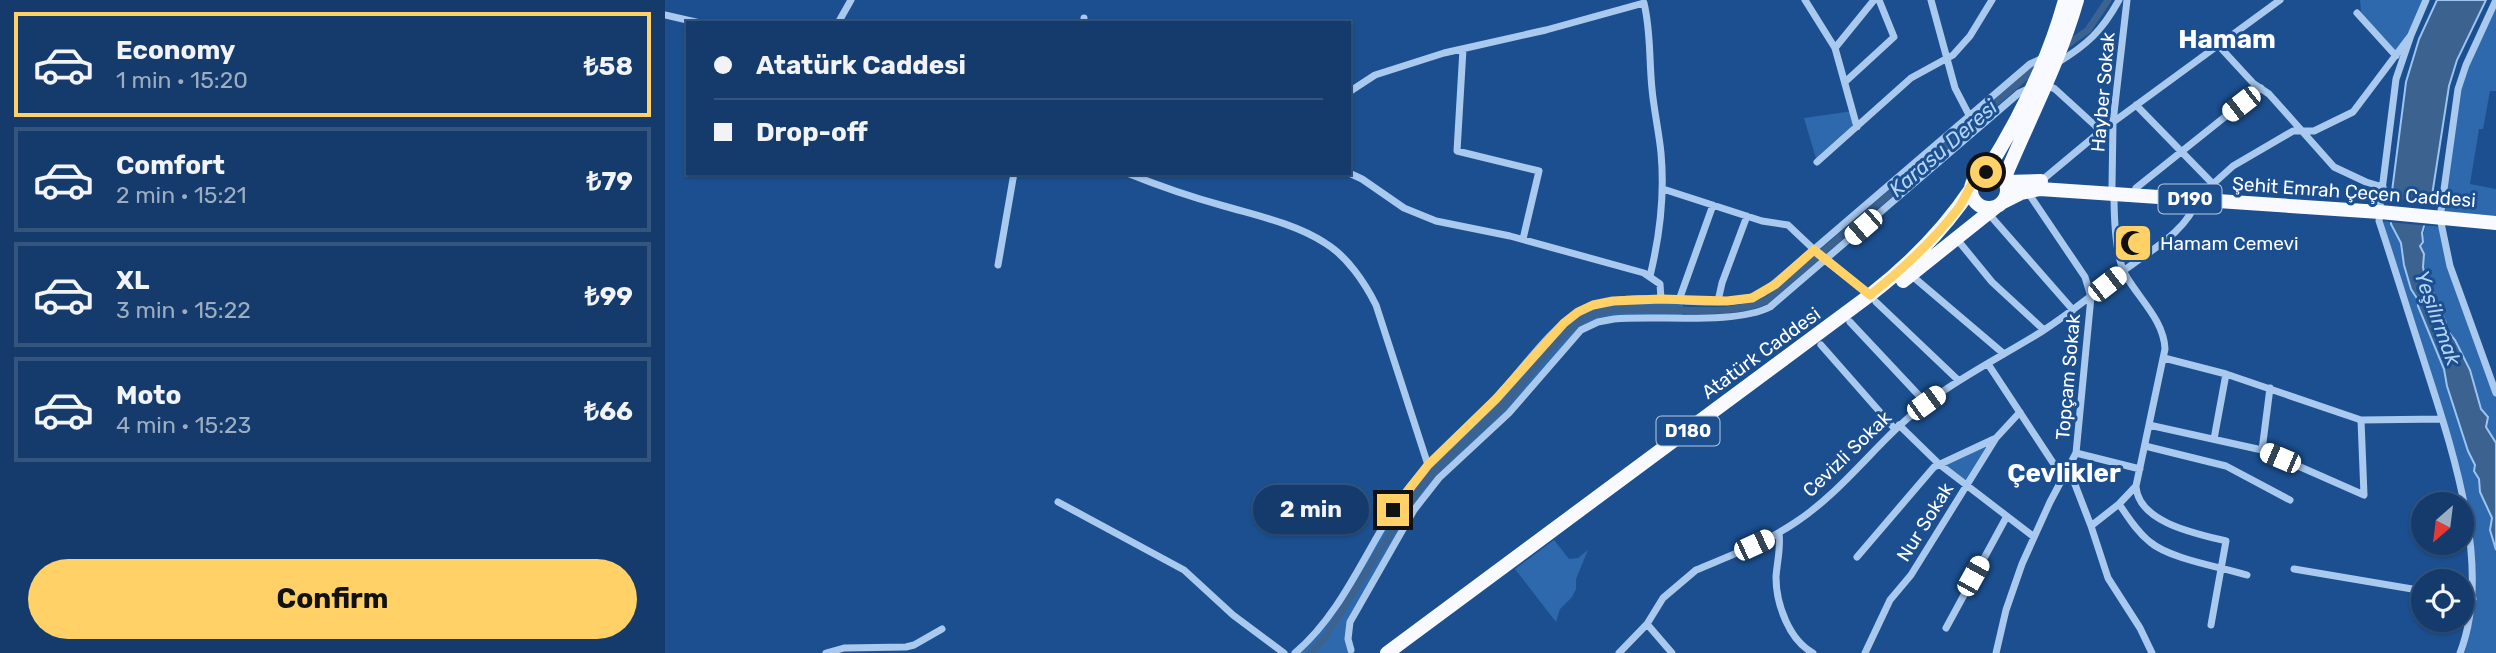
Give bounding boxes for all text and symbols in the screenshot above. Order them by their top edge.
district label: Hamam [2178,24,2276,55]
street label: Hayber Sokak [2086,31,2120,153]
icon: car [32,33,95,96]
text: Economy [116,35,235,66]
text: Atatürk Caddesi [756,50,966,81]
text: ₺58 [584,51,633,82]
text: 1 min · 15:20 [116,66,248,94]
car [2218,83,2265,125]
water label: Karasu Deresi [1884,94,2003,202]
text: Drop-off [756,117,868,148]
icon: car [32,148,95,211]
text: Comfort [116,150,225,181]
route start [1970,156,2002,188]
text: ₺79 [587,166,633,197]
street label: Şehit Emrah Çeçen Caddesi [2231,172,2477,212]
text: 2 min · 15:21 [116,181,247,209]
road number: D190 [2159,184,2221,214]
car [1841,205,1886,249]
mosque icon: Hamam Cemevi [2112,222,2154,264]
place label: Hamam Cemevi [2160,232,2299,255]
icon: car [32,263,95,326]
car [2084,263,2131,305]
text: XL [116,265,149,296]
water label: Yeşilırmak [2409,267,2467,370]
text: ₺99 [585,281,633,312]
text: 3 min · 15:22 [116,296,251,324]
street label: Atatürk Caddesi [1697,302,1825,404]
street label: Topçam Sokak [2051,313,2085,441]
icon: car [32,378,95,441]
text: Moto [116,380,181,411]
car [1903,382,1950,424]
text: ₺66 [584,396,633,427]
street label: Cevizli Sokak [1798,406,1896,502]
text: 4 min · 15:23 [116,411,251,439]
road number: D180 [1657,416,1719,446]
car [2257,440,2304,476]
district label: Çevlikler [2007,458,2121,489]
street label: Nur Sokak [1892,478,1958,566]
callout: 2 min [1253,486,1369,534]
north arrow [2411,492,2475,555]
map controls [2411,492,2474,632]
route end [1377,494,1409,526]
text: 2 min [1280,495,1342,523]
car [1731,527,1778,563]
car [1954,553,1993,599]
button: Confirm [28,559,637,639]
button: locate [2411,569,2474,632]

